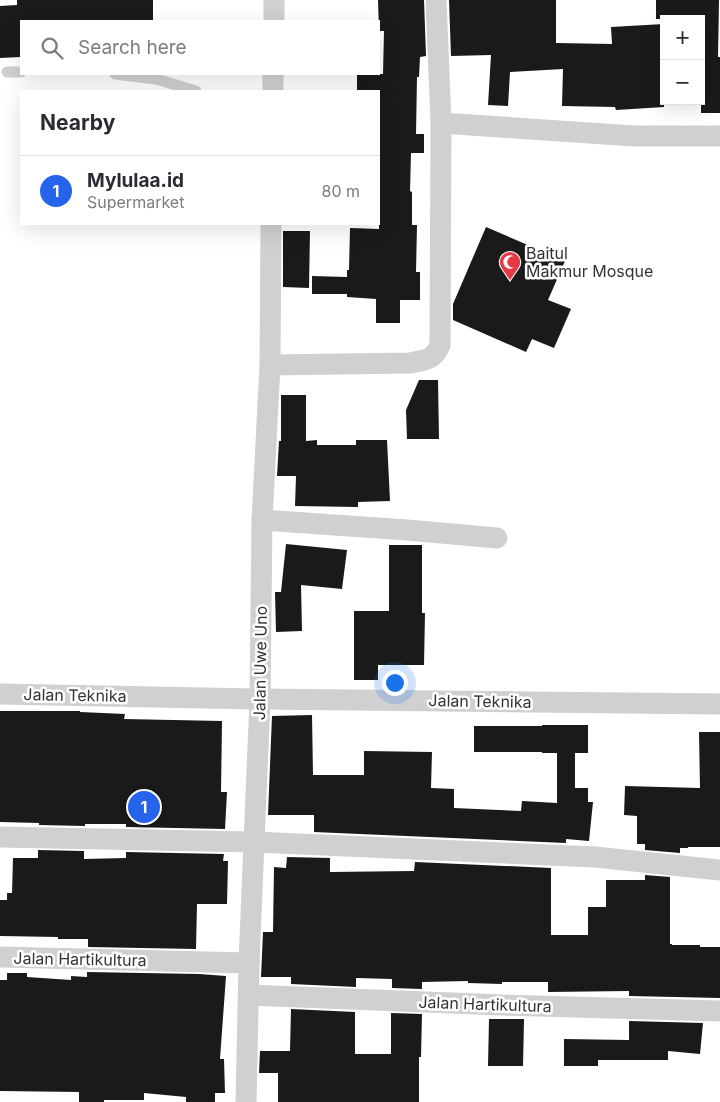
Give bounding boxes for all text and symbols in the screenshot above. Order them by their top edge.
map controls [660,15,705,105]
button: + [660,15,705,60]
search box [20,20,380,75]
icon: search [38,34,66,62]
text: Search here [78,36,187,59]
button: − [660,60,705,105]
text: Nearby [40,110,115,135]
text: Mylulaa.id [87,169,184,192]
text: 1 [53,181,59,201]
text: 80 m [321,181,360,201]
text: Supermarket [87,192,184,212]
place label: Baitul Makmur Mosque [526,243,653,281]
mosque icon: Baitul Makmur Mosque [498,250,522,281]
street label: Jalan Uwe Uno [249,606,271,720]
your location [382,670,408,696]
street label: Jalan Teknika [23,684,127,706]
street label: Jalan Teknika [428,690,532,712]
pin: 1 [128,788,160,826]
street label: Jalan Hartikultura [13,948,147,970]
street label: Jalan Hartikultura [418,992,552,1016]

